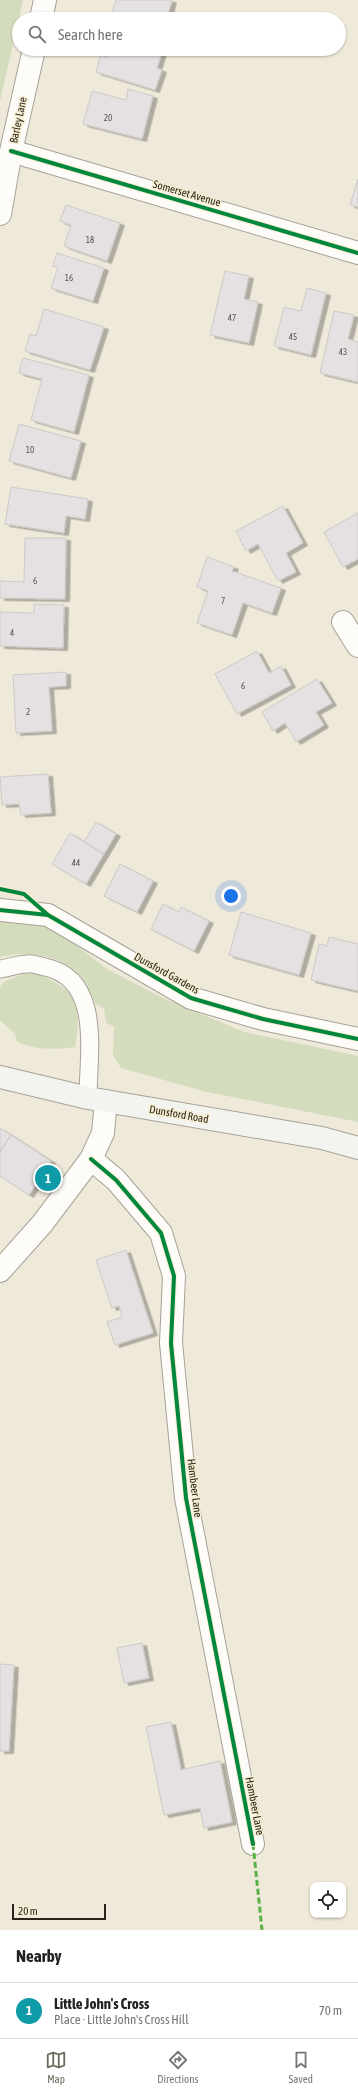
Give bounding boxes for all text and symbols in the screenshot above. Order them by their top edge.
search box [12,12,346,56]
icon: search [26,23,48,45]
text: Search here [58,26,123,43]
street label: Barley Lane [7,96,29,144]
house number: 20 [104,113,112,123]
street label: Somerset Avenue [152,178,222,208]
house number: 18 [86,235,94,245]
house number: 16 [65,273,73,283]
house number: 47 [228,313,236,323]
house number: 45 [289,332,297,342]
house number: 43 [339,347,347,357]
house number: 10 [26,445,34,455]
house number: 6 [33,576,37,586]
house number: 7 [221,596,225,606]
house number: 4 [10,628,14,638]
house number: 6 [241,681,245,691]
house number: 2 [26,707,30,717]
house number: 44 [72,858,80,868]
your location [221,886,241,906]
street label: Dunsford Gardens [132,950,202,996]
street label: Dunsford Road [148,1103,210,1125]
pin: 1 [35,1163,61,1193]
street label: Hambeer Lane [185,1458,205,1518]
street label: Hambeer Lane [243,1776,267,1836]
map controls [310,1882,346,1918]
button: locate [310,1882,346,1918]
scale bar [12,1902,106,1921]
text: 20 m [18,1905,38,1917]
text: Nearby [16,1946,62,1966]
text: Little John's Cross [54,1995,149,2012]
text: 1 [26,2003,32,2018]
text: 70 m [319,2003,342,2018]
text: Place · Little John's Cross Hill [54,2012,189,2027]
tab: Map [45,2049,67,2085]
tab: Directions [157,2049,198,2085]
tab: Saved [289,2049,313,2085]

